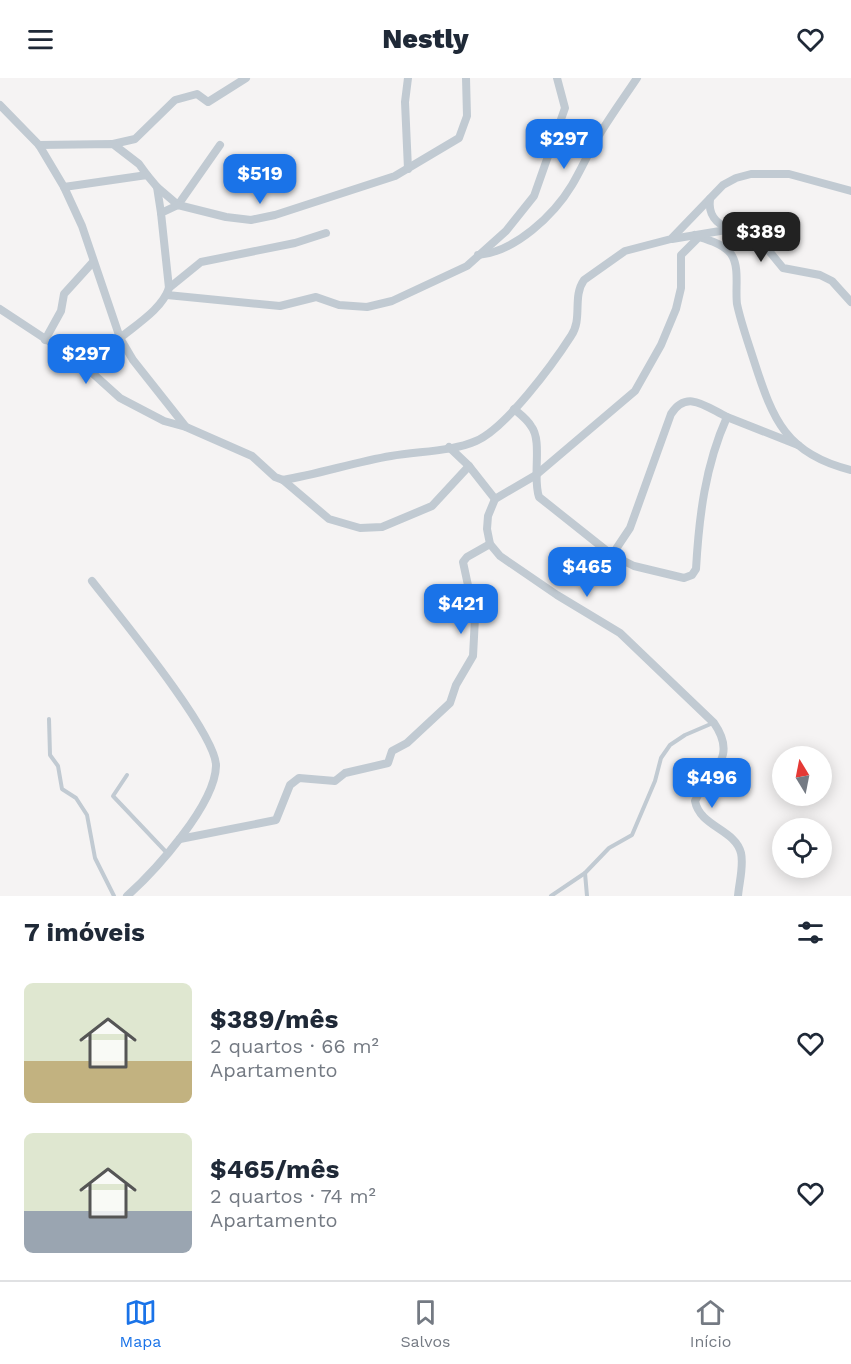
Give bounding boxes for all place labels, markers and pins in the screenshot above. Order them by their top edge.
pin: $297 [528,119,600,170]
pin: $519 [224,154,296,205]
pin: $389 [725,212,797,263]
pin: $297 [50,334,122,385]
pin: $465 [551,547,623,598]
pin: $421 [425,584,497,635]
pin: $496 [676,758,748,809]

